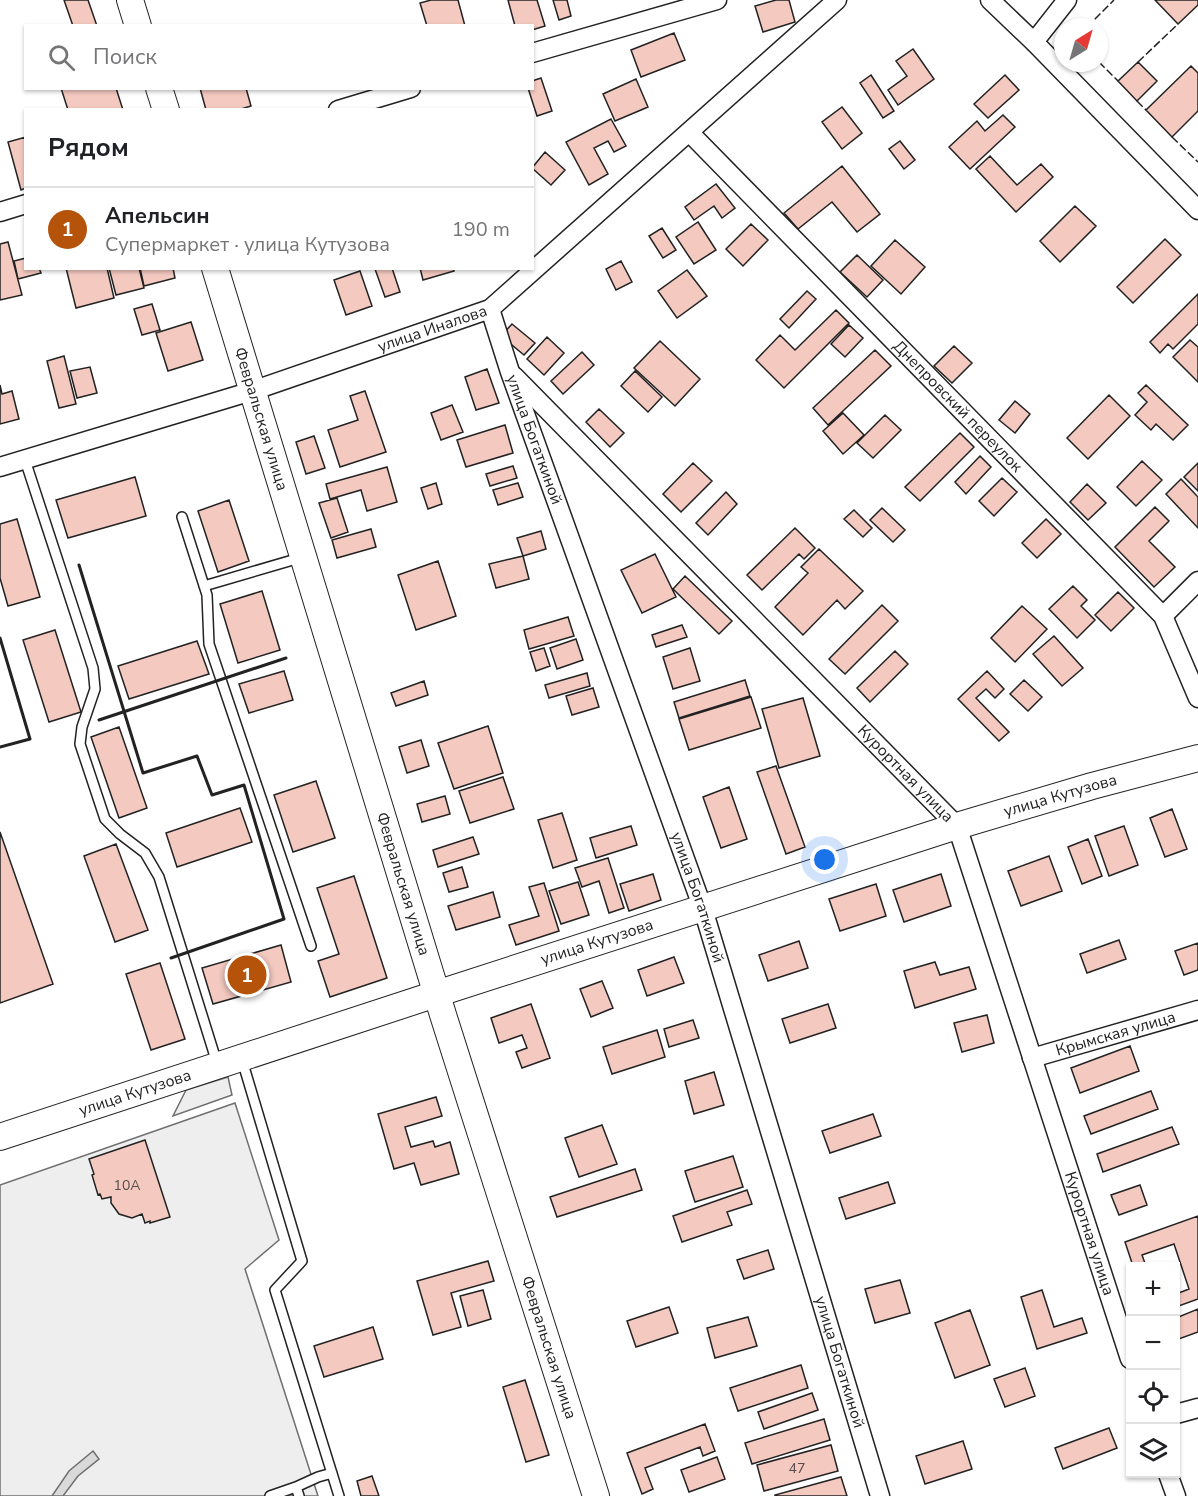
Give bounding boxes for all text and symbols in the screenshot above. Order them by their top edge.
north arrow [1054,18,1108,72]
search box [24,24,534,90]
icon: search [45,41,78,74]
text: Поиск [93,42,157,72]
text: Рядом [48,130,129,165]
text: Апельсин [105,201,210,231]
text: 1 [62,216,74,243]
text: 190 m [452,216,510,243]
text: Супермаркет · улица Кутузова [105,231,390,258]
street label: улица Иналова [375,300,490,358]
street label: Днепровский переулок [888,336,1028,478]
street label: Февральская улица [229,345,293,494]
street label: улица Богаткиной [501,372,568,508]
street label: Курортная улица [852,720,959,827]
street label: улица Кутузова [1001,769,1119,823]
street label: Февральская улица [371,810,435,958]
street label: улица Богаткиной [665,829,730,965]
your location [810,845,839,874]
street label: улица Кутузова [538,914,656,971]
pin: 1 [228,952,266,998]
street label: Крымская улица [1053,1006,1178,1062]
street label: улица Кутузова [76,1064,194,1121]
street label: Курортная улица [1059,1169,1120,1298]
house number: 10А [113,1176,141,1195]
map controls [1126,1262,1180,1478]
button: + [1126,1262,1180,1316]
street label: Февральская улица [516,1273,582,1422]
street label: улица Богаткиной [809,1293,870,1431]
button: − [1126,1316,1180,1370]
button: locate [1126,1370,1180,1424]
button: layers [1126,1424,1180,1478]
house number: 47 [789,1459,805,1478]

